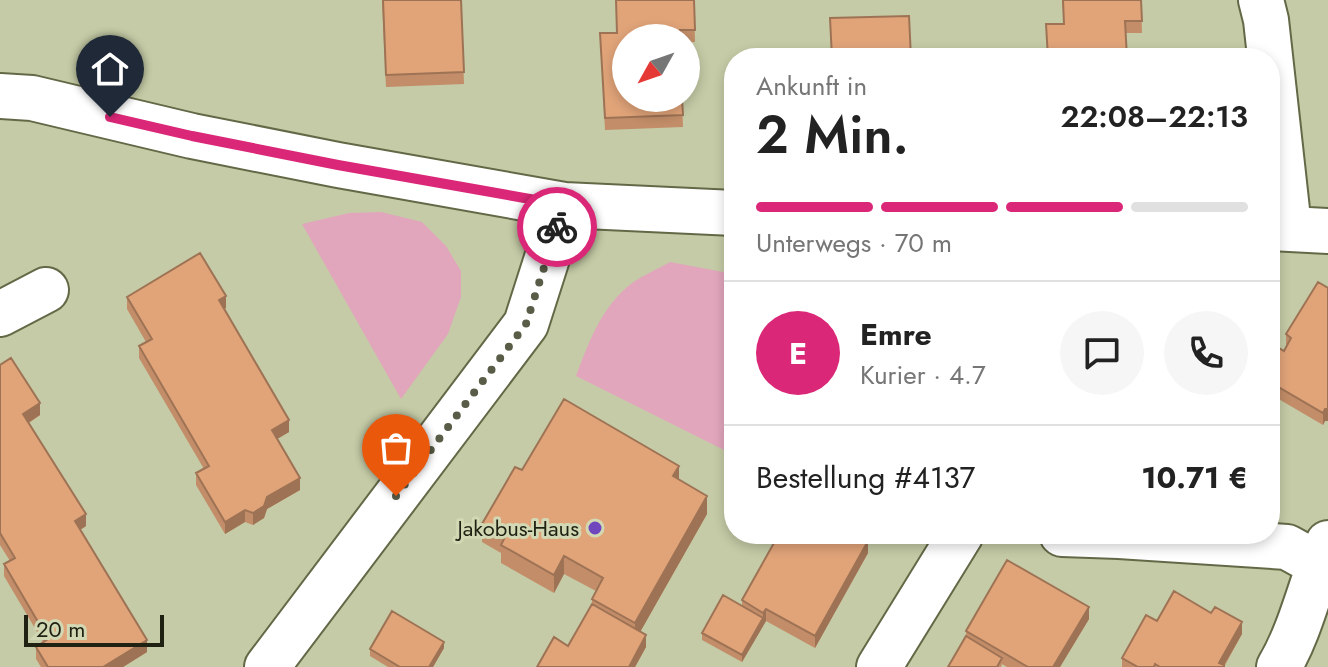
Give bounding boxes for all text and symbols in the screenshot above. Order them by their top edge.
north arrow [612,24,700,112]
map controls [612,24,700,112]
pin [76,35,144,117]
icon: home [88,47,132,91]
text: Ankunft in [756,67,867,105]
text: 22:08–22:13 [1061,95,1248,138]
text: 2 Min. [756,97,909,173]
courier [517,187,597,267]
icon: bike [535,205,579,249]
text: Unterwegs · 70 m [756,224,952,262]
button: chat [1060,311,1144,395]
button: phone [1164,311,1248,395]
text: Emre [860,313,932,356]
text: E [789,332,807,375]
text: Kurier · 4.7 [860,356,986,394]
pin [362,414,430,496]
icon: bag [374,426,418,470]
text: Bestellung #4137 [756,456,975,499]
text: 10.71 € [1141,456,1248,499]
place label: Jakobus-Haus [454,512,579,544]
marker: Jakobus-Haus [586,519,604,537]
scale bar [24,611,164,647]
text: 20 m [36,613,85,645]

